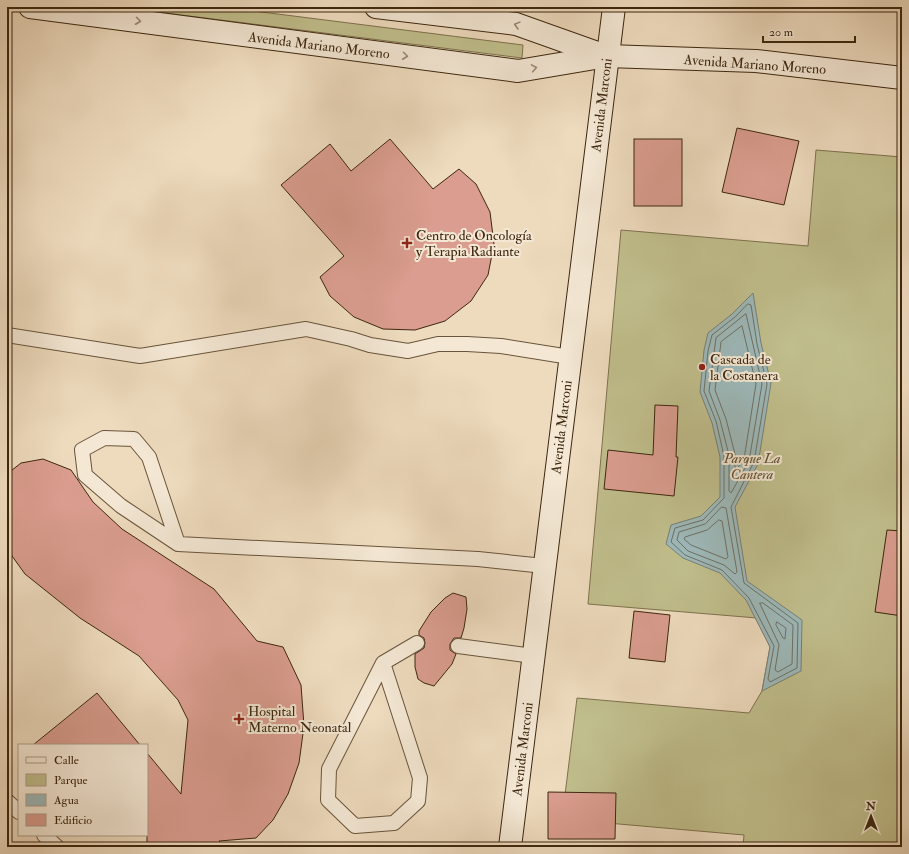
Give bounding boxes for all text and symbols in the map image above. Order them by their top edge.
one-way arrow [135,16,141,25]
scale bar [763,18,855,44]
one-way arrow [514,21,521,30]
text: 20 m [769,25,794,40]
street label: Avenida Mariano Moreno [246,28,391,63]
one-way arrow [402,51,408,60]
street label: Avenida Mariano Moreno [682,51,827,78]
street label: Avenida Marconi [587,57,616,154]
one-way arrow [531,65,537,73]
place label: Centro de Oncología y Terapia Radiante [416,227,532,261]
marker: Centro de Oncología y Terapia Radiante [401,237,413,249]
place label: Cascada de la Costanera [710,351,779,384]
marker: Cascada de la Costanera [697,362,707,372]
street label: Avenida Marconi [547,379,576,476]
park label: Parque La Cantera [722,450,781,483]
street label: Avenida Marconi [508,701,537,798]
place label: Hospital Materno Neonatal [248,703,352,736]
marker: Hospital Materno Neonatal [233,713,245,725]
legend [18,744,148,836]
text: Calle [54,753,79,768]
text: Parque [54,773,88,788]
text: Agua [53,793,80,808]
north arrow [851,796,891,836]
text: N [865,800,877,813]
text: Edificio [54,813,92,828]

